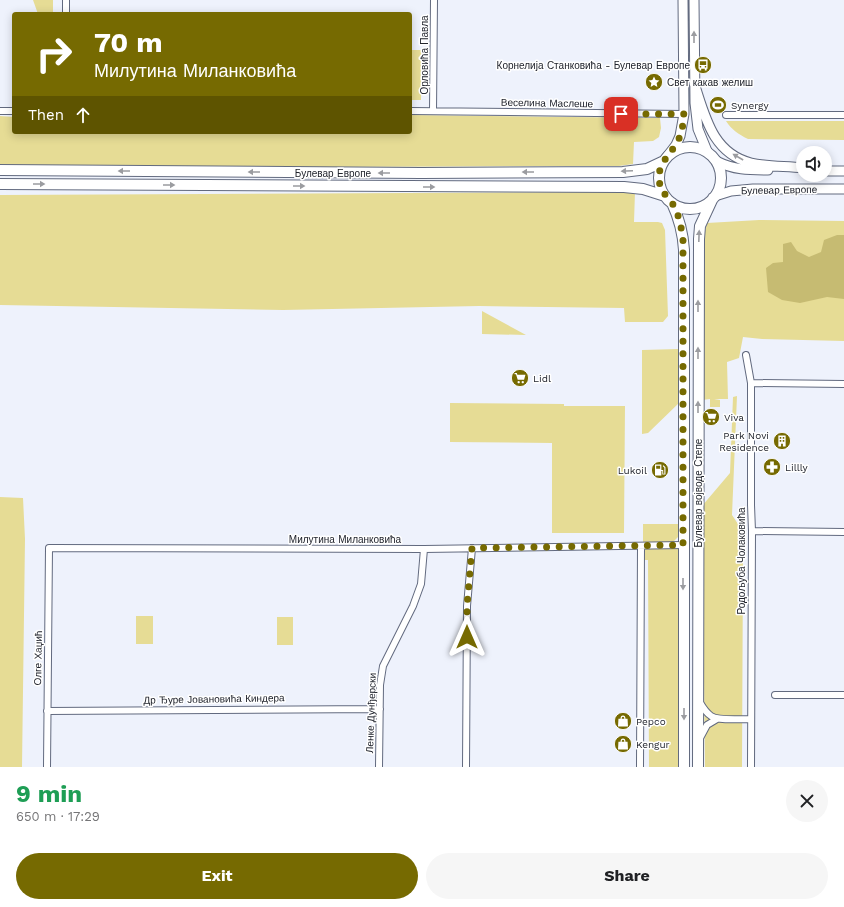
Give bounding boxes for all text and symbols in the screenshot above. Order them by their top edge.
street label: Орловића Павла [419,15,430,95]
text: 70 m [94,26,163,59]
icon: right [28,28,80,80]
one-way arrow [691,30,697,43]
bus stop icon: Корнелија Станковића - Булевар Европе [693,55,713,75]
text: Милутина Миланковића [94,60,296,81]
place label: Корнелија Станковића - Булевар Европе [497,60,690,71]
place icon: Свет какав желиш [644,72,664,92]
place label: Свет какав желиш [667,77,753,88]
sports icon: Synergy [708,95,728,115]
street label: Веселина Маслеше [501,97,594,109]
pin [604,97,638,131]
place label: Synergy [731,100,769,111]
icon: arrive [610,103,632,125]
icon: ahead [72,104,94,126]
text: Then [28,106,64,124]
map controls [796,146,832,182]
button: sound [796,146,832,182]
one-way arrow [732,153,744,160]
one-way arrow [117,168,130,174]
street label: Булевар Европе [295,168,372,179]
one-way arrow [621,168,633,175]
one-way arrow [247,169,260,175]
one-way arrow [521,169,534,175]
one-way arrow [377,170,390,176]
one-way arrow [33,181,46,187]
one-way arrow [163,182,176,188]
one-way arrow [293,183,306,189]
one-way arrow [423,184,436,190]
street label: Булевар Европе [741,184,818,196]
one-way arrow [696,229,702,242]
one-way arrow [695,299,701,312]
one-way arrow [695,346,701,359]
supermarket icon: Lidl [510,368,530,388]
place label: Lidl [533,373,551,384]
one-way arrow [695,400,701,413]
supermarket icon: Viva [701,407,721,427]
place label: Viva [724,412,744,423]
place label: Park Novi Residence [719,430,769,453]
building icon: Park Novi Residence [772,431,792,451]
street label: Булевар војводе Степе [693,438,704,547]
pharmacy icon: Lillly [762,457,782,477]
fuel station icon: Lukoil [650,460,670,480]
place label: Lillly [785,462,809,473]
place label: Lukoil [618,465,647,476]
street label: Родољуба Чолаковића [736,507,747,615]
street label: Милутина Миланковића [289,534,402,545]
one-way arrow [680,578,686,591]
position arrow [446,616,488,658]
street label: Олге Хаџић [32,631,44,685]
street label: Ленке Дунђерски [364,673,378,753]
street label: Др Ђуре Јовановића Киндера [143,692,285,706]
one-way arrow [681,708,687,721]
shop icon: Pepco [613,711,633,731]
place label: Pepco [636,716,666,727]
shop icon: Kengur [613,734,633,754]
place label: Kengur [636,739,670,750]
text: 9 min [16,780,82,808]
button: close [786,780,828,822]
text: 650 m · 17:29 [16,809,100,824]
button: Exit [16,853,418,899]
button: Share [426,853,828,899]

